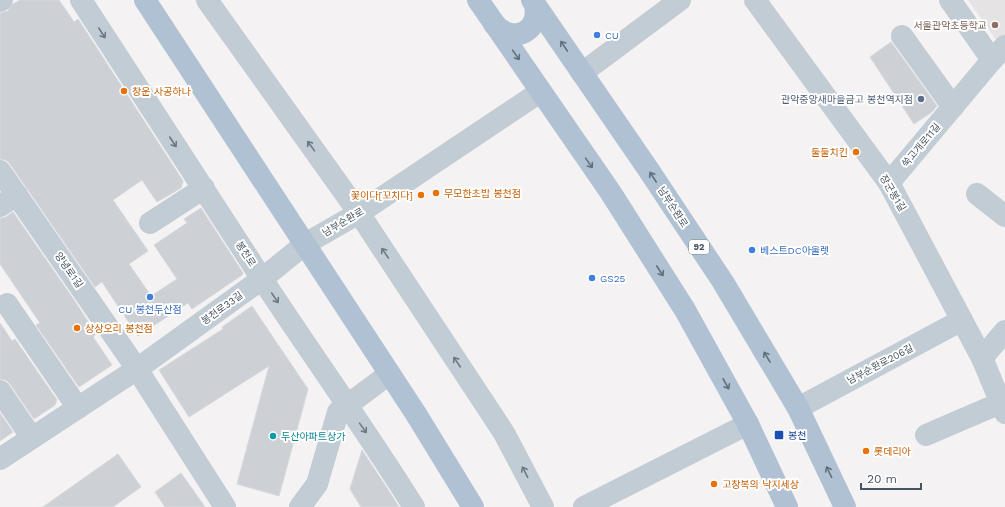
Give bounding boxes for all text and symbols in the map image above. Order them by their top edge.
place label: 서울관악초등학교 [913,20,987,31]
marker: 서울관악초등학교 [990,20,1000,30]
one-way arrow [99,27,107,39]
marker: CU [592,30,602,40]
place label: CU [605,30,619,41]
one-way arrow [559,40,567,52]
one-way arrow [512,49,520,60]
marker: 창운 사공하나 [119,86,129,96]
place label: 창운 사공하나 [132,86,191,97]
place label: 관악중앙새마을금고 봉천역지점 [781,94,913,105]
marker: 관악중앙새마을금고 봉천역지점 [916,94,926,104]
street label: 쑥고개로11길 [899,121,943,169]
one-way arrow [170,136,178,148]
one-way arrow [307,141,315,152]
place label: 둘둘치킨 [811,147,848,158]
marker: 둘둘치킨 [851,147,861,157]
one-way arrow [585,157,593,168]
one-way arrow [649,171,657,182]
street label: 장군봉1길 [878,173,908,213]
street label: 남부순환로 [656,185,690,229]
marker: 무모한초밥 봉천점 [431,188,441,198]
place label: 무모한초밥 봉천점 [444,188,521,199]
place label: 꽃이다[꼬치다] [351,190,413,201]
marker: 꽃이다[꼬치다] [416,190,426,200]
street label: 남부순환로 [320,205,366,239]
street label: 봉천로 [234,239,258,269]
road number: 92 [689,240,709,254]
marker: 베스트DC아울렛 [747,245,757,255]
place label: 베스트DC아울렛 [760,245,829,256]
one-way arrow [381,248,389,259]
street label: 양녕로1길 [53,250,85,290]
one-way arrow [657,265,665,277]
marker: GS25 [587,273,597,283]
place label: GS25 [600,273,625,284]
street label: 봉천로33길 [199,289,245,327]
marker: CU 봉천두산점 [145,292,155,302]
one-way arrow [271,292,279,303]
place label: CU 봉천두산점 [118,304,182,315]
marker: 상상오리 봉천점 [72,323,82,333]
place label: 상상오리 봉천점 [85,323,153,334]
street label: 남부순환로206길 [845,342,915,386]
one-way arrow [763,351,771,363]
one-way arrow [453,356,461,367]
one-way arrow [722,378,730,390]
one-way arrow [359,423,367,434]
marker: 봉천 [773,429,785,441]
place label: 봉천 [788,430,806,441]
marker: 두산아파트상가 [268,431,278,441]
place label: 두산아파트상가 [281,431,345,442]
marker: 롯데리아 [861,446,871,456]
place label: 롯데리아 [874,446,912,457]
scale bar [861,465,921,491]
one-way arrow [825,466,832,478]
one-way arrow [520,467,528,479]
text: 20 m [867,472,897,486]
marker: 고창복의 낙지세상 [709,479,719,489]
place label: 고창복의 낙지세상 [722,479,799,490]

